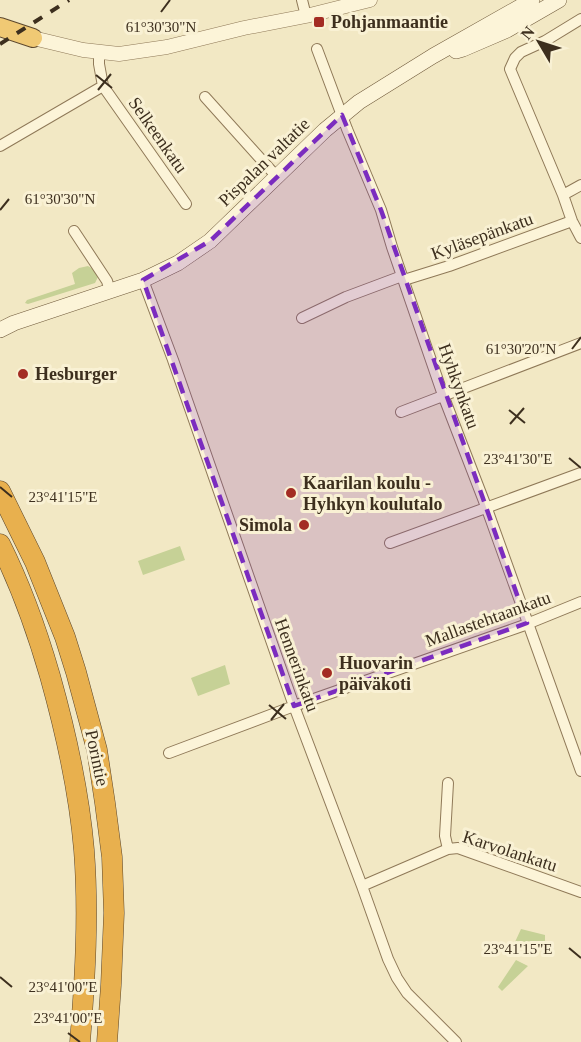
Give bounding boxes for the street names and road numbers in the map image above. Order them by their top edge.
street label: Selkeenkatu [125,93,191,177]
street label: Pispalan valtatie [214,114,314,210]
street label: Kyläsepänkatu [428,208,536,264]
street label: Hyhkynkatu [434,341,484,431]
street label: Mallastehtaankatu [423,587,553,651]
street label: Hennerinkatu [271,616,323,714]
street label: Porintie [81,728,113,788]
street label: Karvolankatu [460,826,560,876]

